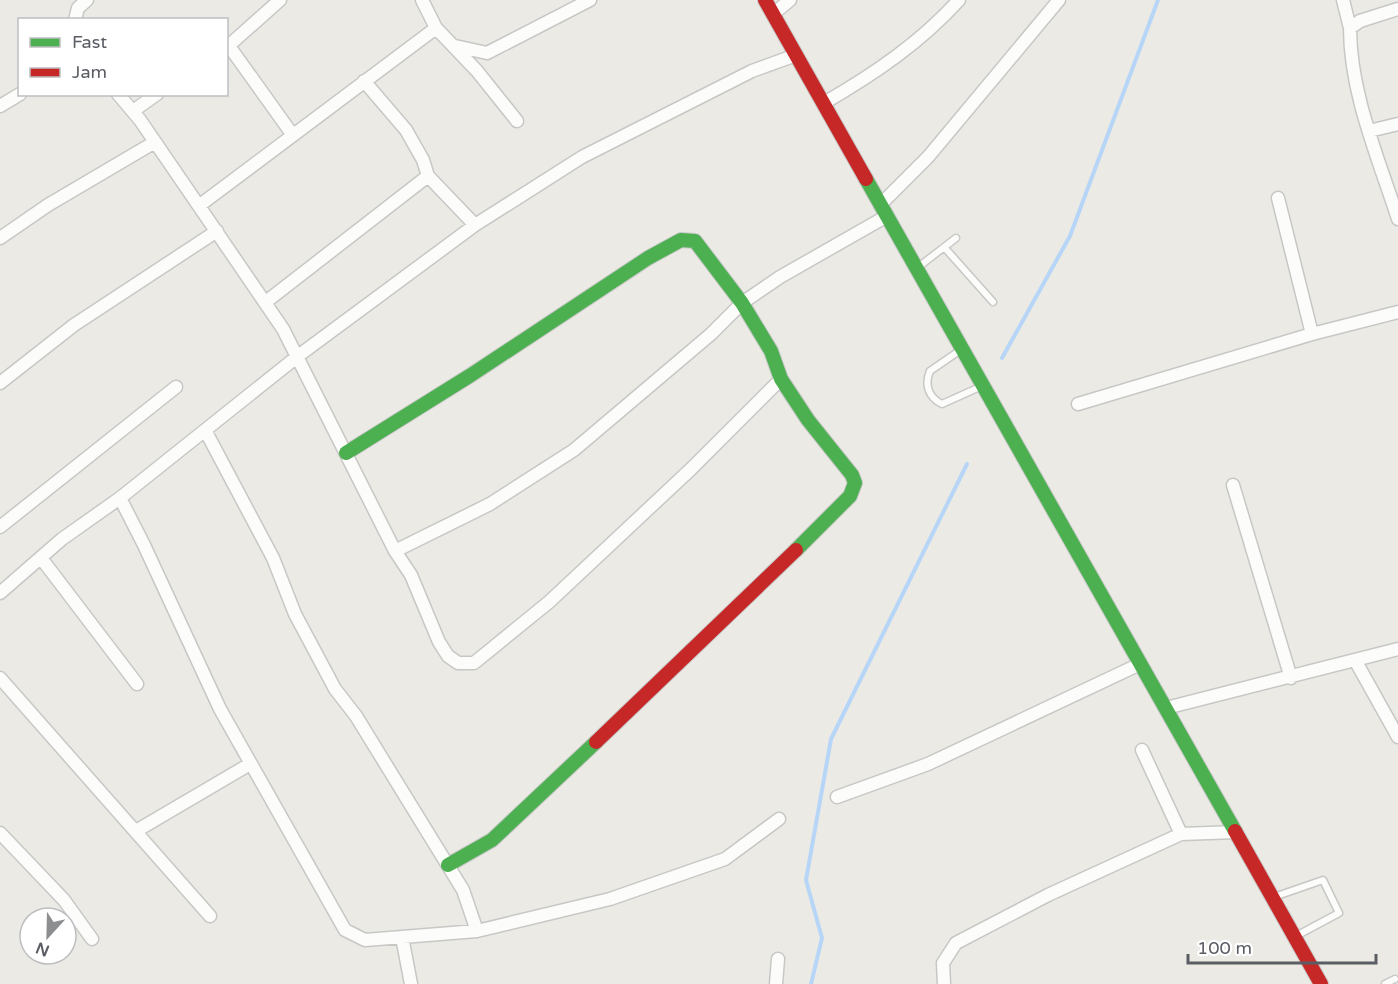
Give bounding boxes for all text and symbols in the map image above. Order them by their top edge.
legend [18,18,228,96]
text: Fast [72,31,107,53]
text: Jam [72,61,107,83]
north arrow [18,906,78,966]
scale bar [1188,927,1376,965]
text: N [33,937,52,961]
text: 100 m [1197,937,1252,959]

